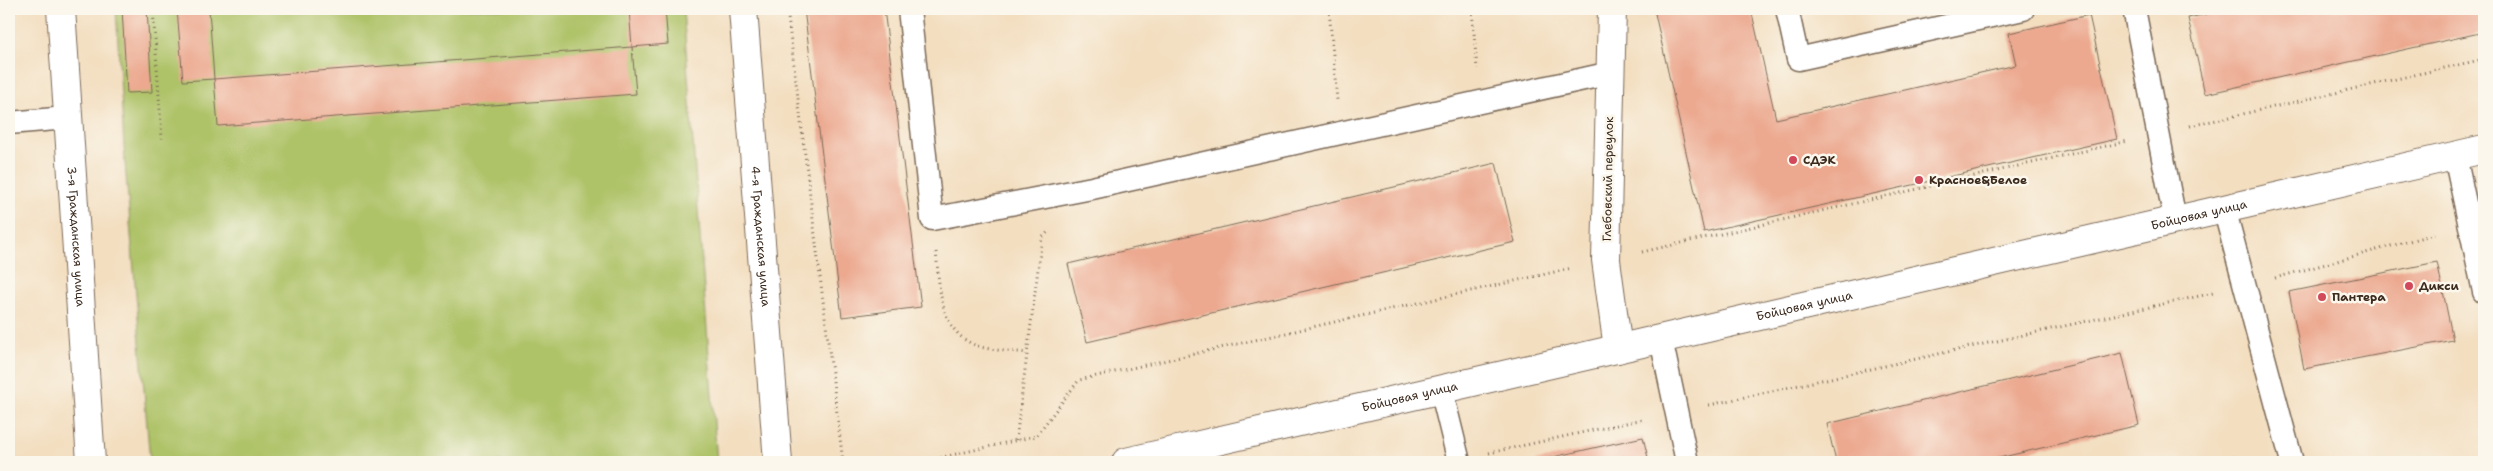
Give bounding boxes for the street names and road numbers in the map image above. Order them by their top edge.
street label: Глебовский переулок [1599,116,1617,242]
street label: 4-я Гражданская улица [747,165,774,308]
street label: 3-я Гражданская улица [63,166,89,308]
street label: Бойцовая улица [2149,196,2249,234]
street label: Бойцовая улица [1755,287,1854,324]
street label: Бойцовая улица [1360,378,1460,415]

